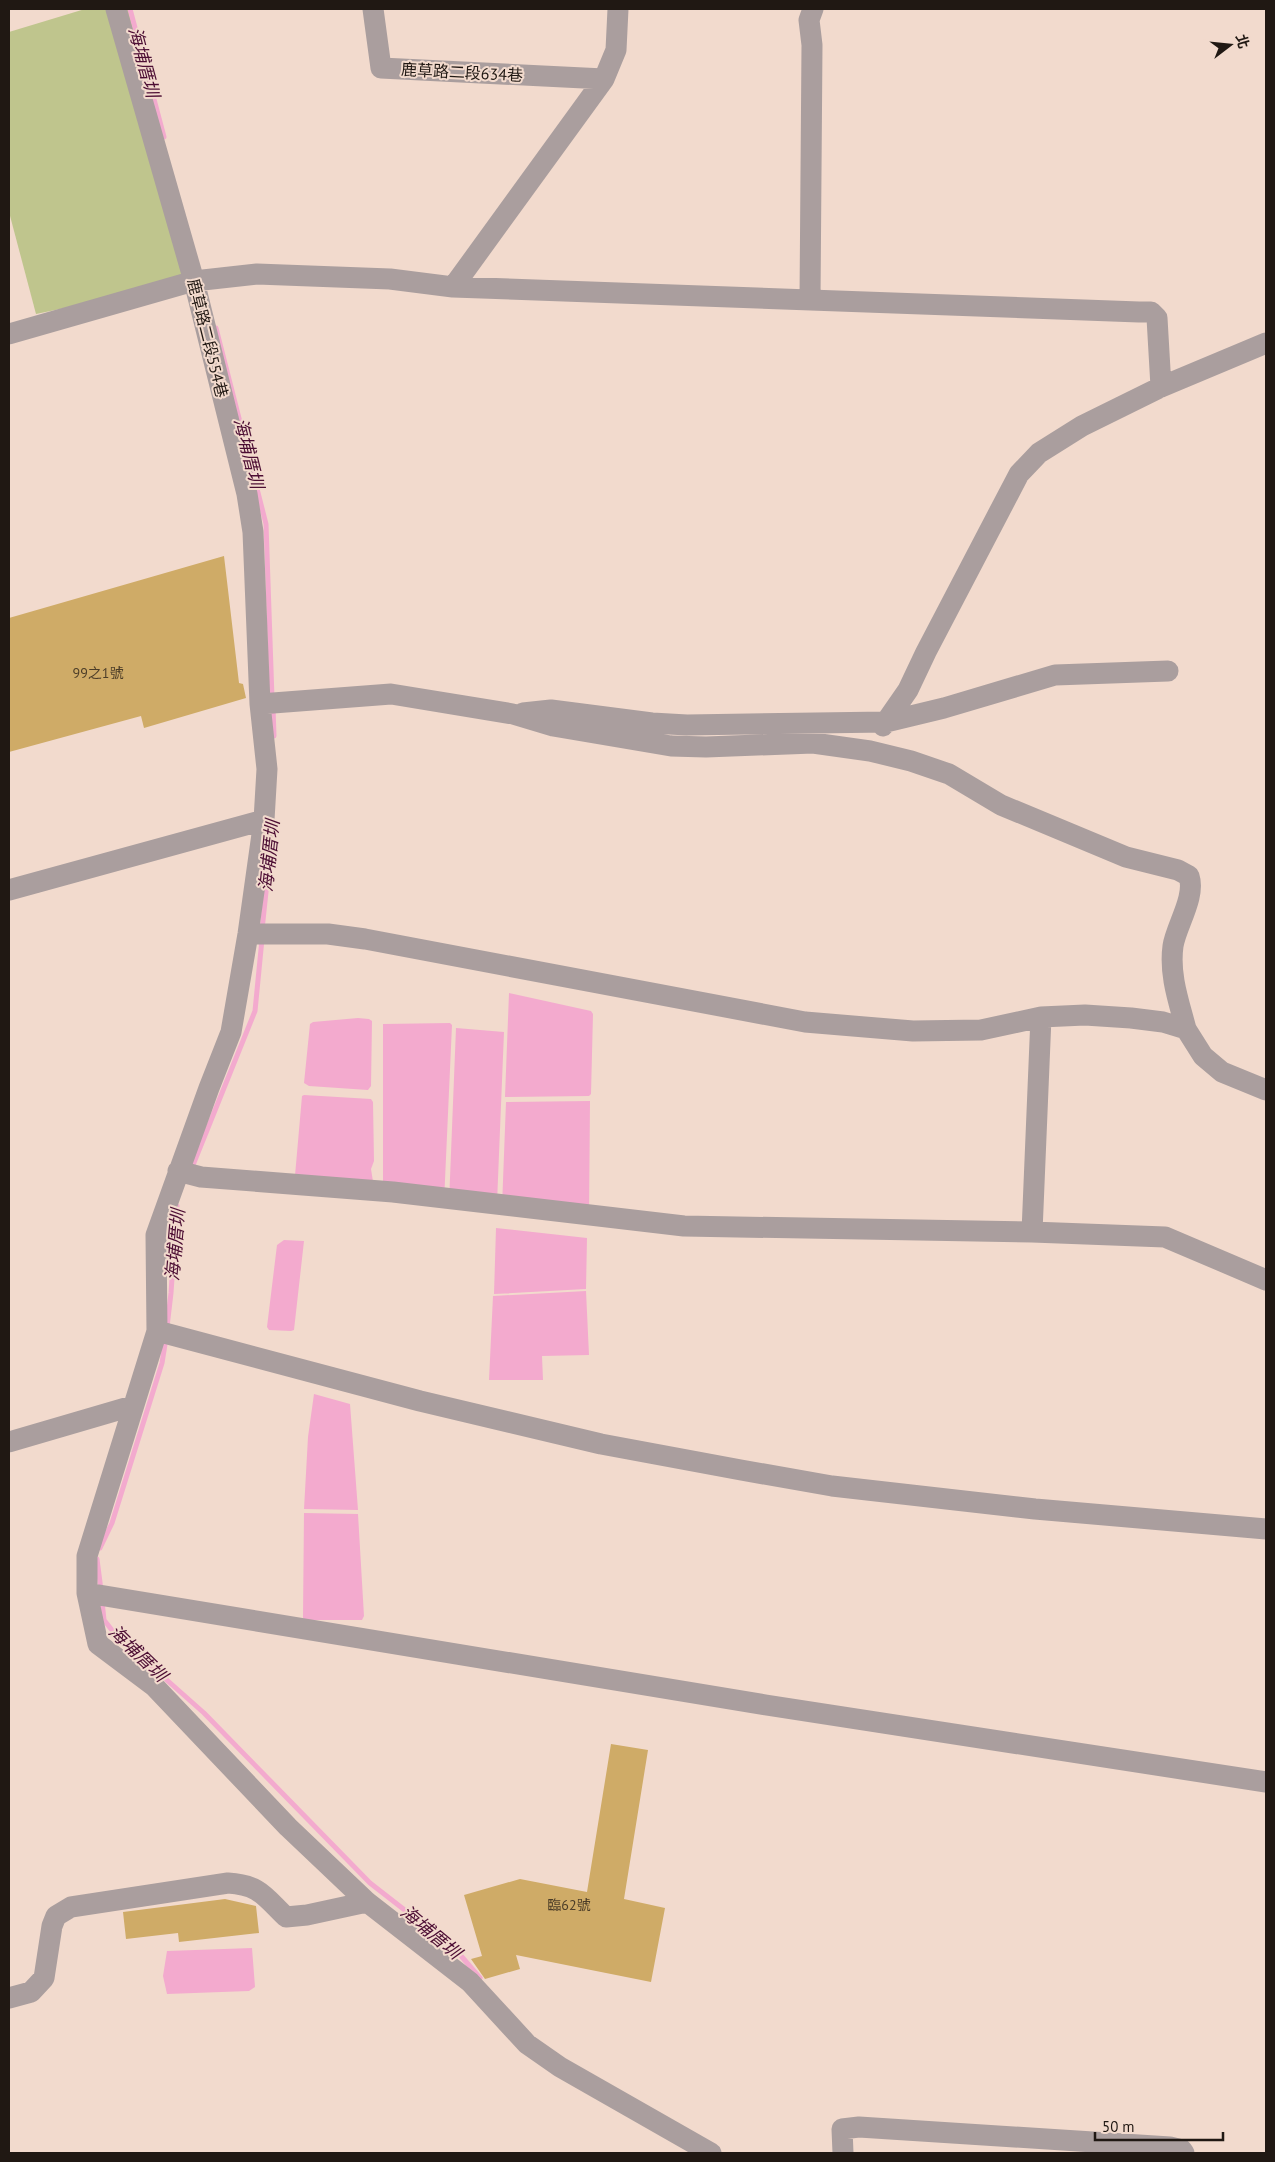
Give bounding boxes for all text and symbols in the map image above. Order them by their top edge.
north arrow [1205,20,1255,70]
water label: 海埔厝圳 [124,24,165,103]
text: 北 [1232,32,1253,51]
street label: 鹿草路二段634巷 [400,59,524,85]
street label: 鹿草路二段554巷 [184,276,232,400]
water label: 海埔厝圳 [229,415,270,494]
house number: 99之1號 [73,664,123,682]
water label: 海埔厝圳 [254,816,285,893]
water label: 海埔厝圳 [160,1205,190,1282]
water label: 海埔厝圳 [104,1620,174,1688]
house number: 臨62號 [547,1896,591,1914]
water label: 海埔厝圳 [396,1900,468,1966]
scale bar [1095,2110,1222,2142]
text: 50 m [1102,2117,1135,2136]

